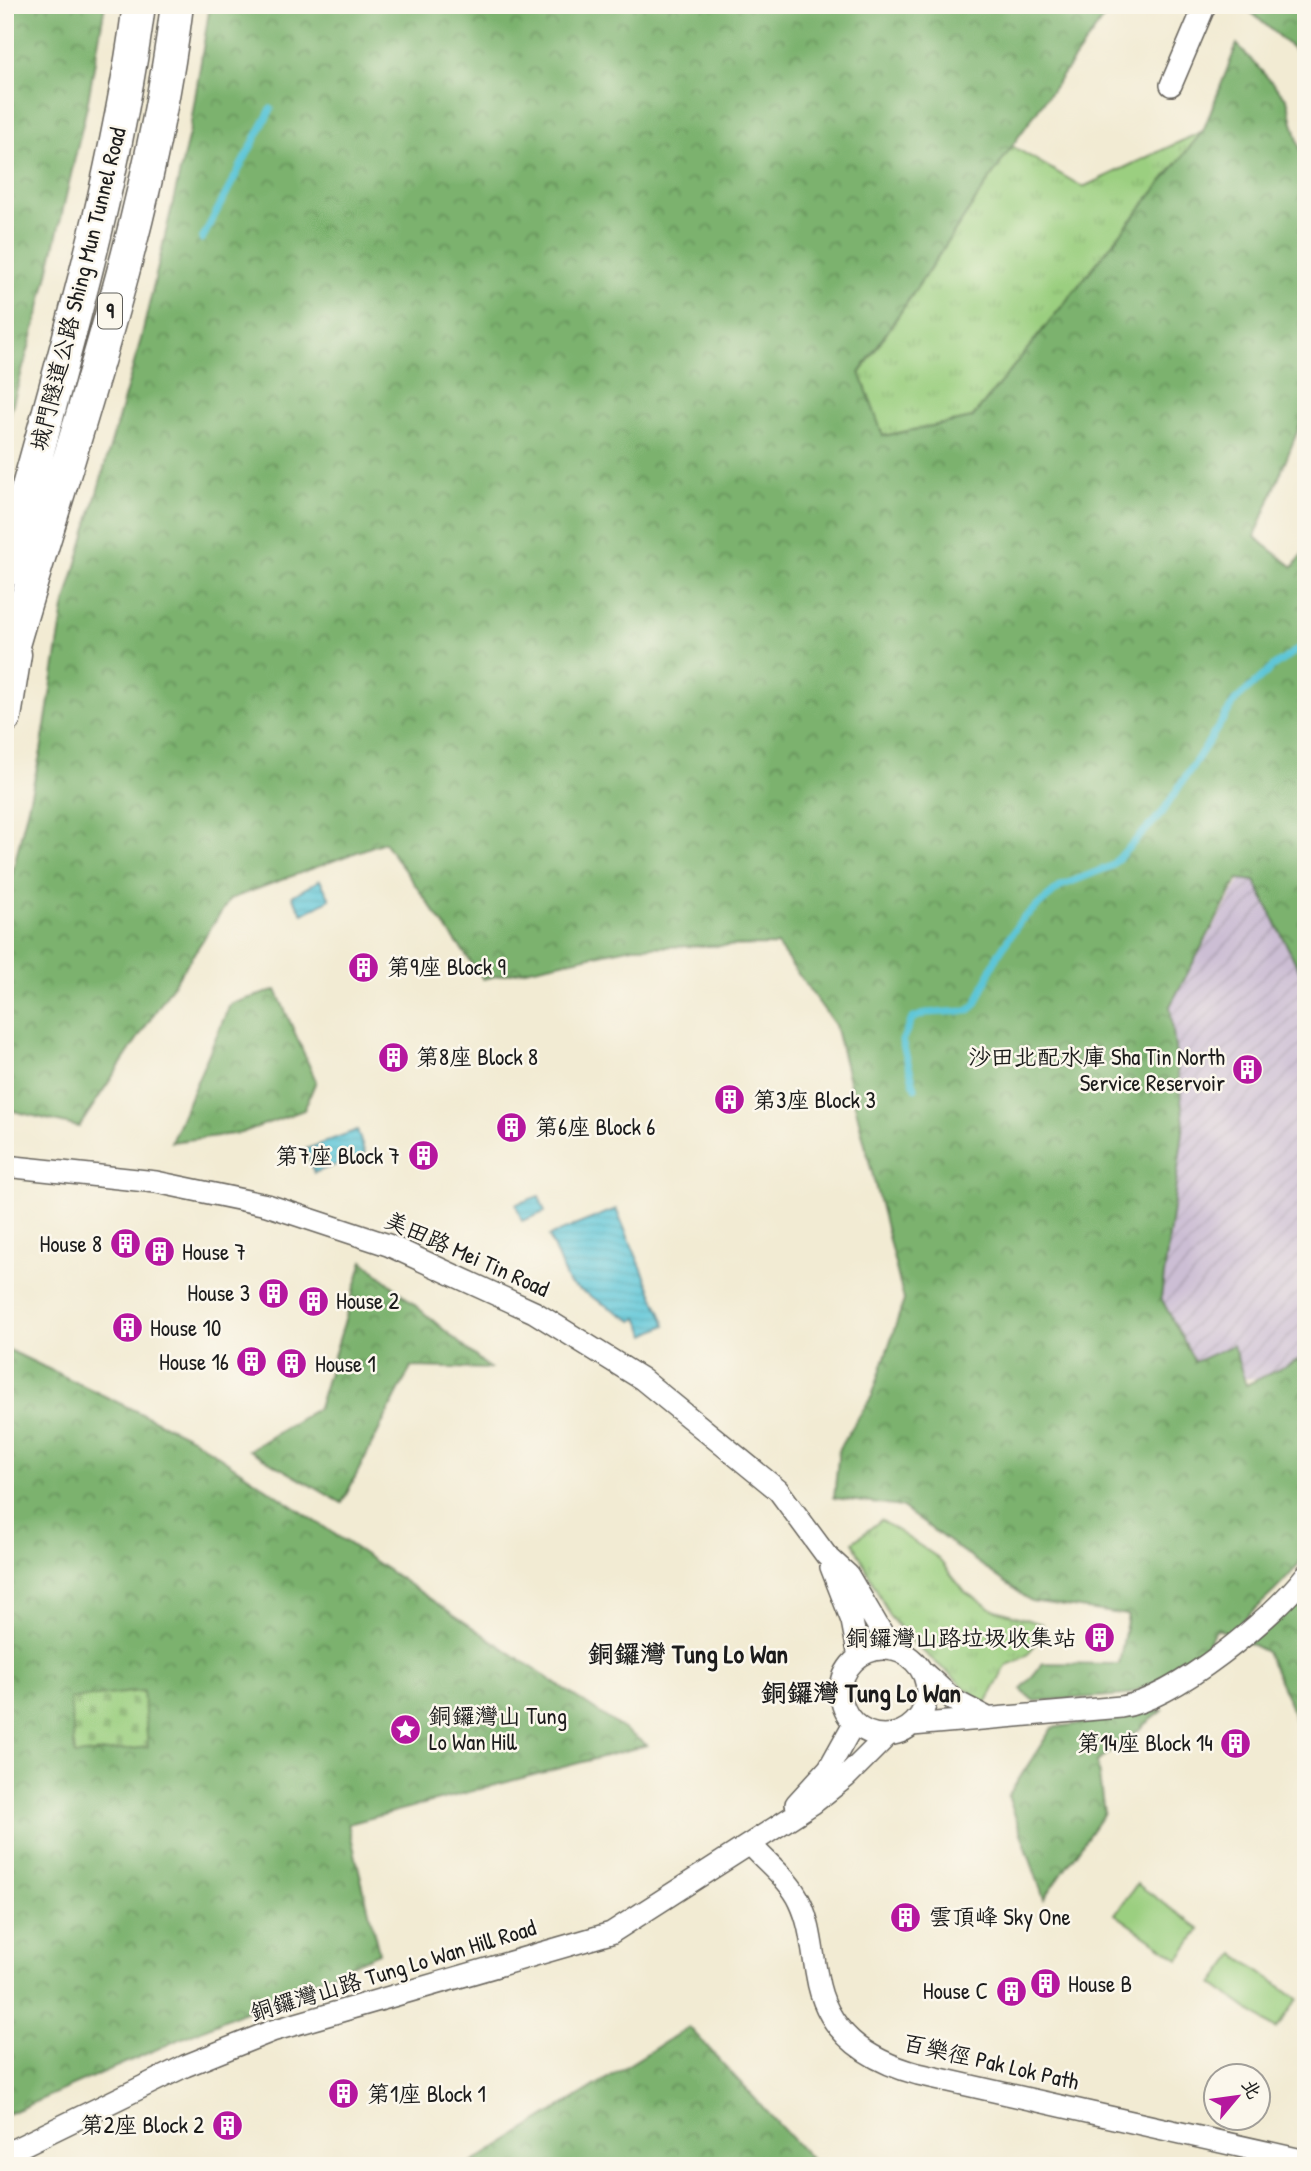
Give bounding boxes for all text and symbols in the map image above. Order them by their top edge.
street label: 城門隧道公路 Shing Mun Tunnel Road [22,124,133,454]
road number: 9 [98,294,122,328]
building icon: 第9座 Block 9 [347,950,381,984]
place label: 第9座 Block 9 [387,951,506,982]
building icon: 第8座 Block 8 [376,1040,410,1074]
place label: 第8座 Block 8 [416,1041,538,1072]
place label: 沙田北配水庫 Sha Tin North Service Reservoir [968,1041,1225,1098]
building icon: 沙田北配水庫 Sha Tin North Service Reservoir [1231,1053,1265,1087]
building icon: 第3座 Block 3 [713,1083,747,1117]
place label: 第3座 Block 3 [753,1084,876,1115]
building icon: 第6座 Block 6 [495,1110,529,1144]
place label: 第6座 Block 6 [535,1111,655,1142]
building icon: 第7座 Block 7 [406,1139,440,1173]
place label: 第7座 Block 7 [275,1140,400,1171]
street label: 美田路 Mei Tin Road [380,1203,554,1304]
building icon: House 8 [108,1227,142,1261]
place label: House 8 [40,1228,102,1259]
building icon: House 7 [142,1235,176,1269]
place label: House 7 [182,1236,246,1267]
building icon: House 3 [256,1276,290,1310]
place label: House 3 [187,1277,250,1308]
building icon: House 2 [296,1284,330,1318]
place label: House 2 [336,1285,400,1316]
building icon: House 10 [110,1311,144,1345]
place label: House 10 [150,1312,221,1343]
building icon: House 16 [235,1345,269,1379]
place label: House 16 [159,1346,229,1377]
building icon: House 1 [275,1347,309,1381]
place label: House 1 [315,1348,376,1379]
building icon: 銅鑼灣山路垃圾收集站 [1082,1621,1116,1655]
place label: 銅鑼灣山路垃圾收集站 [846,1622,1076,1653]
district label: 銅鑼灣 Tung Lo Wan [588,1636,788,1672]
district label: 銅鑼灣 Tung Lo Wan [761,1675,961,1711]
place label: 銅鑼灣山 Tung Lo Wan Hill [429,1700,567,1757]
place icon: 銅鑼灣山 Tung Lo Wan Hill [389,1712,423,1746]
building icon: 第14座 Block 14 [1219,1726,1253,1760]
place label: 第14座 Block 14 [1077,1727,1213,1758]
building icon: 雲頂峰 Sky One [889,1900,923,1934]
place label: 雲頂峰 Sky One [929,1901,1071,1932]
street label: 銅鑼灣山路 Tung Lo Wan Hill Road [246,1911,539,2028]
building icon: House B [1028,1967,1062,2001]
place label: House B [1068,1968,1132,1999]
building icon: House C [994,1974,1028,2008]
place label: House C [923,1975,988,2006]
street label: 百樂徑 Pak Lok Path [900,2026,1082,2097]
north arrow [1202,2062,1272,2132]
text: 北 [1236,2074,1268,2103]
building icon: 第1座 Block 1 [327,2077,361,2111]
place label: 第1座 Block 1 [367,2078,486,2109]
building icon: 第2座 Block 2 [210,2108,244,2142]
place label: 第2座 Block 2 [80,2109,204,2140]

